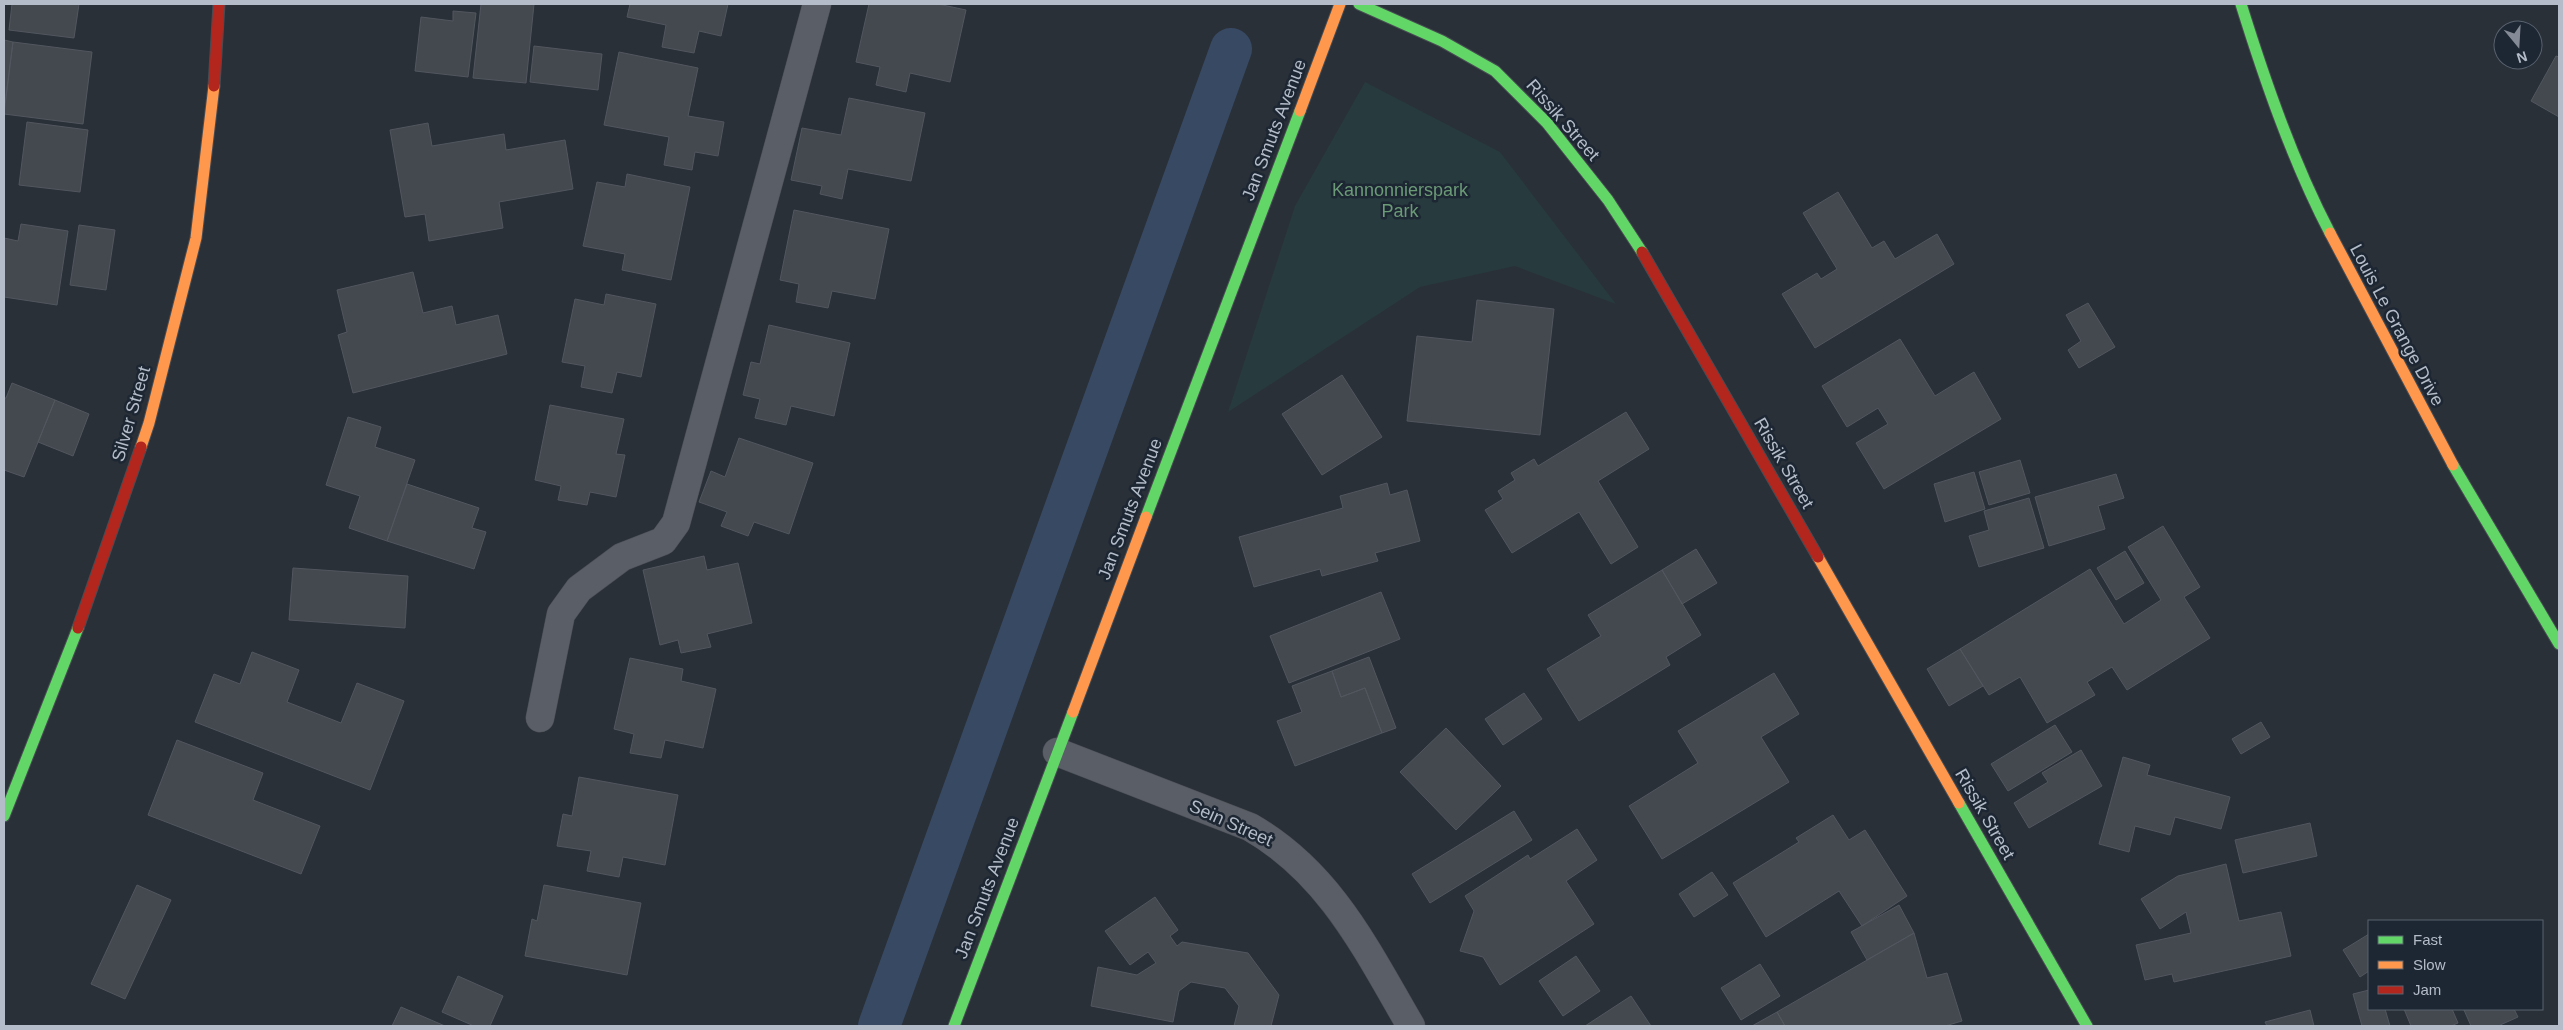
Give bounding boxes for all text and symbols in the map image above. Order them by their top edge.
north arrow [2493,20,2543,70]
text: N [2515,48,2529,67]
street label: Jan Smuts Avenue [1238,57,1310,203]
street label: Rissik Street [1522,75,1604,165]
park label: Kannonnierspark Park [1332,180,1469,221]
street label: Louis Le Grange Drive [2346,241,2448,409]
street label: Silver Street [108,364,154,464]
street label: Rissik Street [1750,414,1818,512]
street label: Jan Smuts Avenue [1094,436,1166,582]
street label: Rissik Street [1951,765,2019,863]
street label: Sein Street [1186,796,1276,850]
street label: Jan Smuts Avenue [951,815,1023,961]
legend [2368,920,2543,1010]
text: Fast [2413,931,2443,948]
text: Slow [2413,956,2446,973]
text: Jam [2413,981,2441,998]

